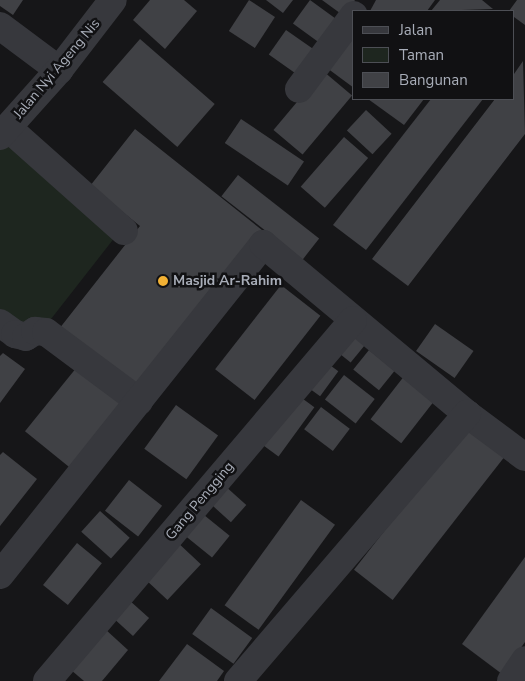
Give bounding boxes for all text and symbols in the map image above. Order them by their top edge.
legend [352,10,515,100]
street label: Jalan Nyi Ageng Nis [10,16,104,122]
text: Jalan [399,20,433,40]
text: Taman [399,45,444,65]
text: Bangunan [399,70,468,90]
place label: Masjid Ar-Rahim [173,273,282,289]
marker: Masjid Ar-Rahim [157,275,169,287]
street label: Gang Pengging [162,458,238,544]

